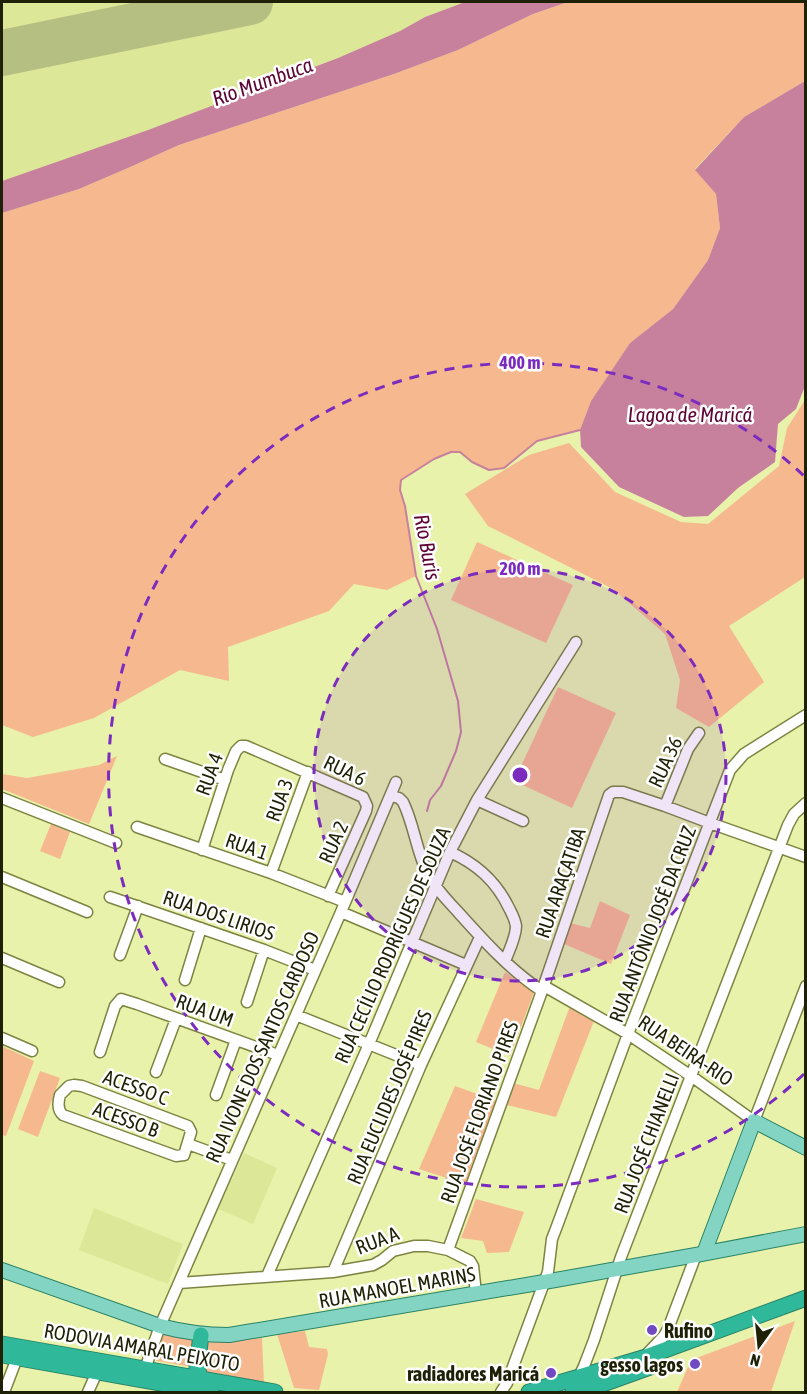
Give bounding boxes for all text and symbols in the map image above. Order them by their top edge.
water label: Rio Mumbuca [209,52,316,110]
text: 400 m [499,352,540,373]
water label: Lagoa de Maricá [628,402,753,426]
water label: Rio Buris [410,512,446,582]
text: 200 m [500,558,540,579]
street label: RUA 36 [643,733,687,791]
street label: RUA 4 [191,750,227,798]
street label: RUA 6 [320,750,370,790]
centre of rings [510,765,530,785]
street label: RUA 3 [261,776,297,824]
street label: RUA 2 [314,817,352,867]
street label: RUA CECÍLIO RODRIGUES DE SOUZA [329,823,455,1067]
street label: RUA ANTÔNIO JOSÉ DA CRUZ [604,823,700,1025]
street label: RUA ARAÇATIBA [530,825,590,941]
street label: RUA 1 [223,828,271,864]
street label: RUA DOS LIRIOS [160,885,278,945]
street label: RUA IVONE DOS SANTOS CARDOSO [200,928,324,1166]
street label: RUA UM [173,989,237,1031]
street label: RUA EUCLIDES JOSÉ PIRES [342,1006,436,1188]
street label: RUA BEIRA-RIO [634,1010,738,1090]
street label: RUA JOSÉ FLORIANO PIRES [435,1018,523,1206]
street label: ACESSO C [100,1065,172,1109]
street label: RUA JOSÉ CHIANELLI [609,1070,683,1216]
street label: ACESSO B [90,1097,162,1142]
street label: RUA A [352,1221,402,1259]
street label: RUA MANOEL MARINS [317,1262,477,1312]
north arrow [729,1316,789,1376]
street label: RODOVIA AMARAL PEIXOTO [42,1318,242,1376]
place label: Rufino [664,1319,713,1342]
marker: Rufino [645,1323,659,1337]
text: N [748,1351,762,1370]
place label: gesso lagos [600,1353,683,1376]
marker: gesso lagos [688,1357,702,1371]
place label: radiadores Maricá [407,1362,539,1385]
marker: radiadores Maricá [544,1366,558,1380]

